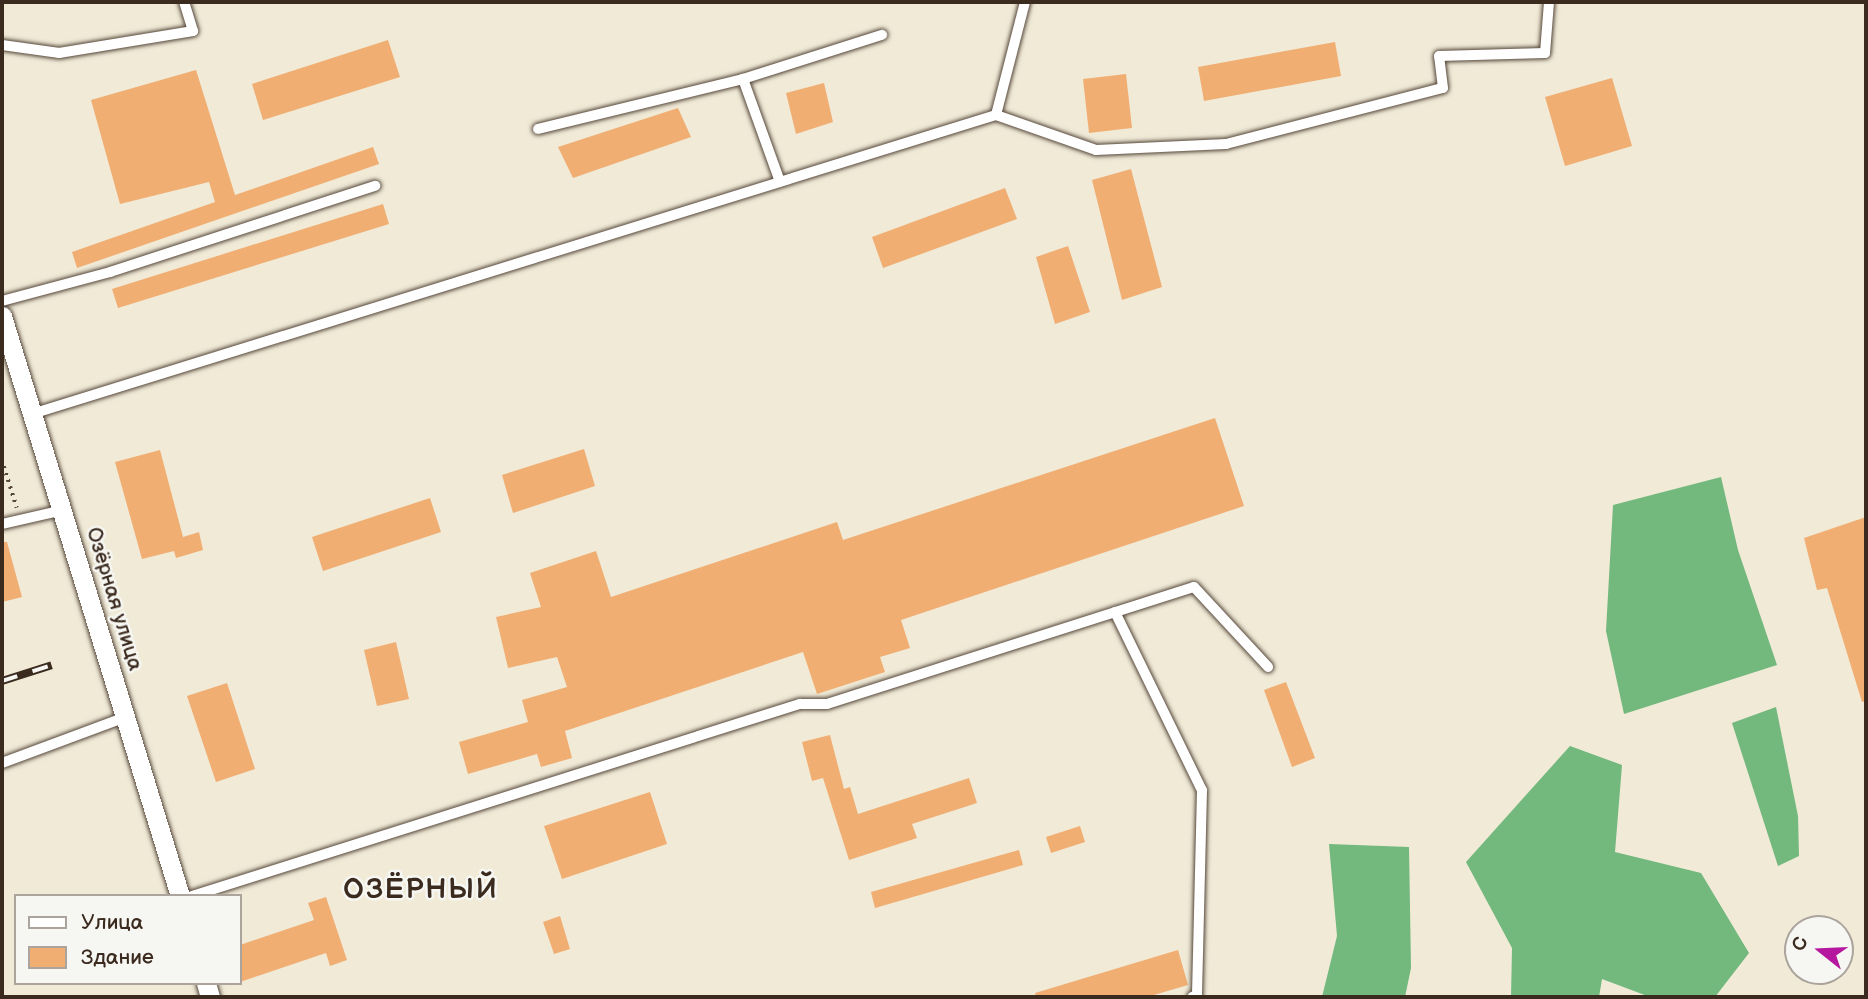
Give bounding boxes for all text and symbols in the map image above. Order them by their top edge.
street label: Озёрная улица [80,524,148,674]
district label: ОЗЁРНЫЙ [344,873,498,907]
legend [14,894,242,985]
text: Улица [81,910,143,935]
north arrow [1784,915,1854,985]
text: С [1787,934,1813,954]
text: Здание [81,945,154,970]

